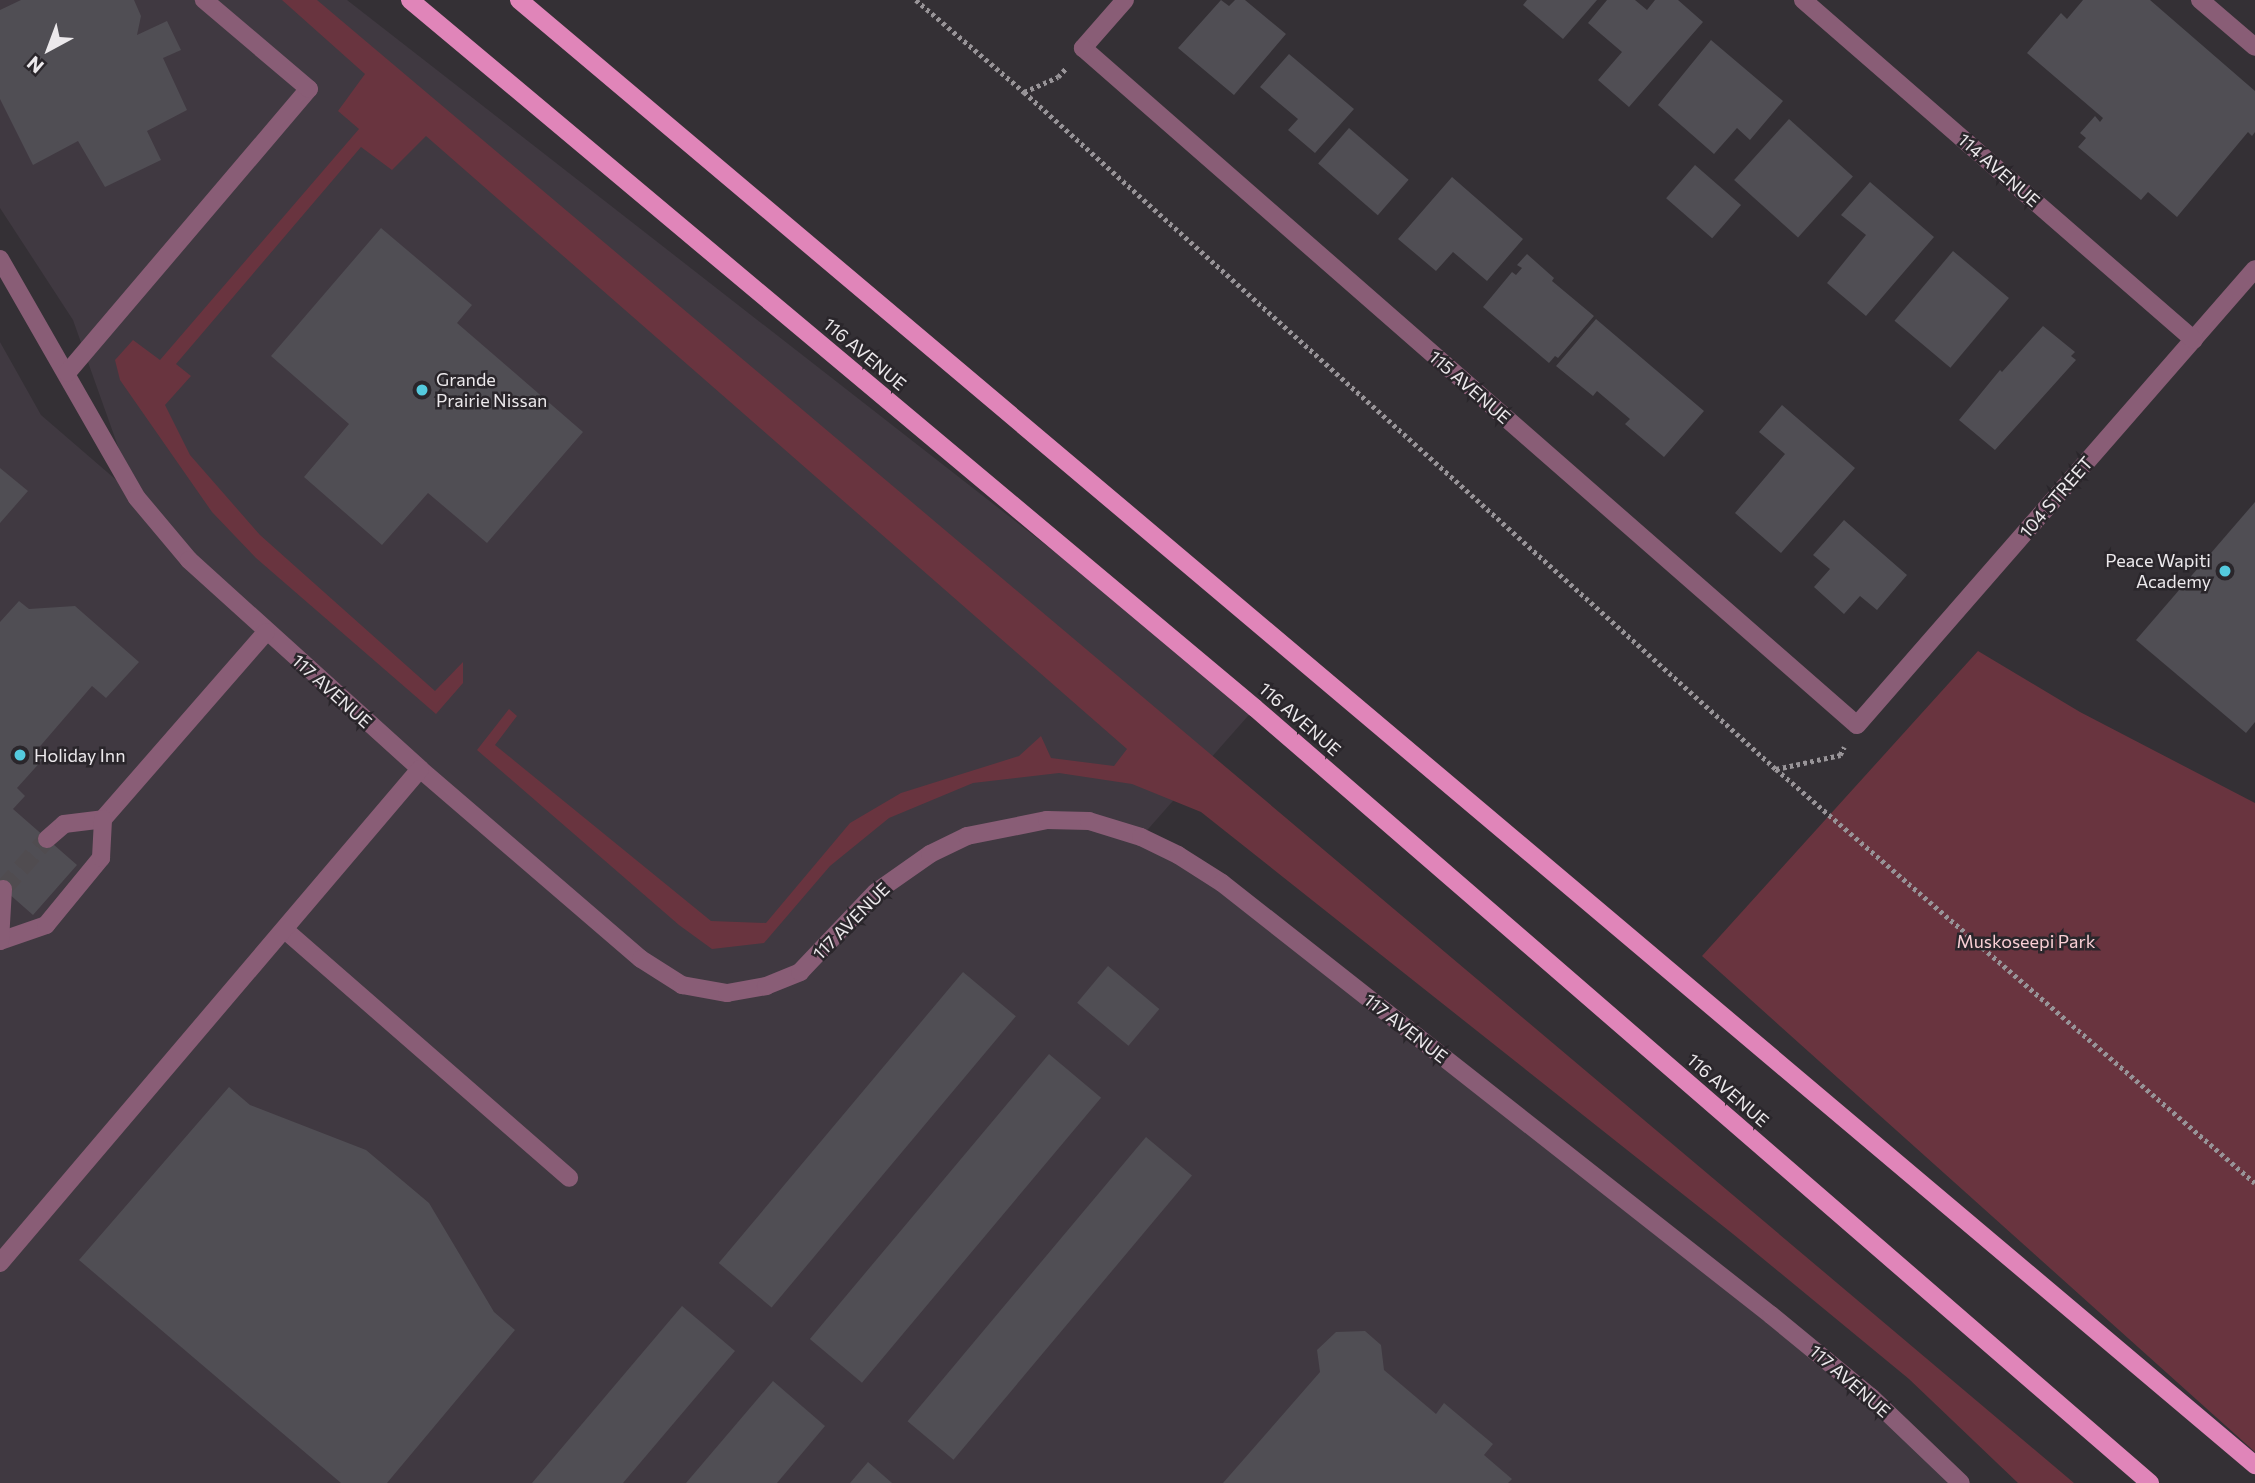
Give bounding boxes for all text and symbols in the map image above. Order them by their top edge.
north arrow [14,14,84,84]
text: N [22,52,48,79]
street label: 114 AVENUE [1954,129,2044,211]
street label: 116 AVENUE [819,313,911,395]
street label: 115 AVENUE [1425,346,1515,428]
place label: Grande Prairie Nissan [436,369,547,412]
marker: Grande Prairie Nissan [414,382,430,398]
street label: 104 STREET [2015,452,2097,542]
place label: Peace Wapiti Academy [2105,550,2211,592]
marker: Peace Wapiti Academy [2217,563,2233,579]
street label: 117 AVENUE [288,650,376,732]
street label: 116 AVENUE [1255,678,1345,760]
place label: Holiday Inn [34,744,125,766]
marker: Holiday Inn [12,747,28,763]
street label: 117 AVENUE [808,878,894,964]
park label: Muskoseepi Park [1957,930,2095,952]
street label: 117 AVENUE [1360,989,1452,1067]
street label: 116 AVENUE [1683,1049,1773,1131]
street label: 117 AVENUE [1805,1340,1895,1422]

